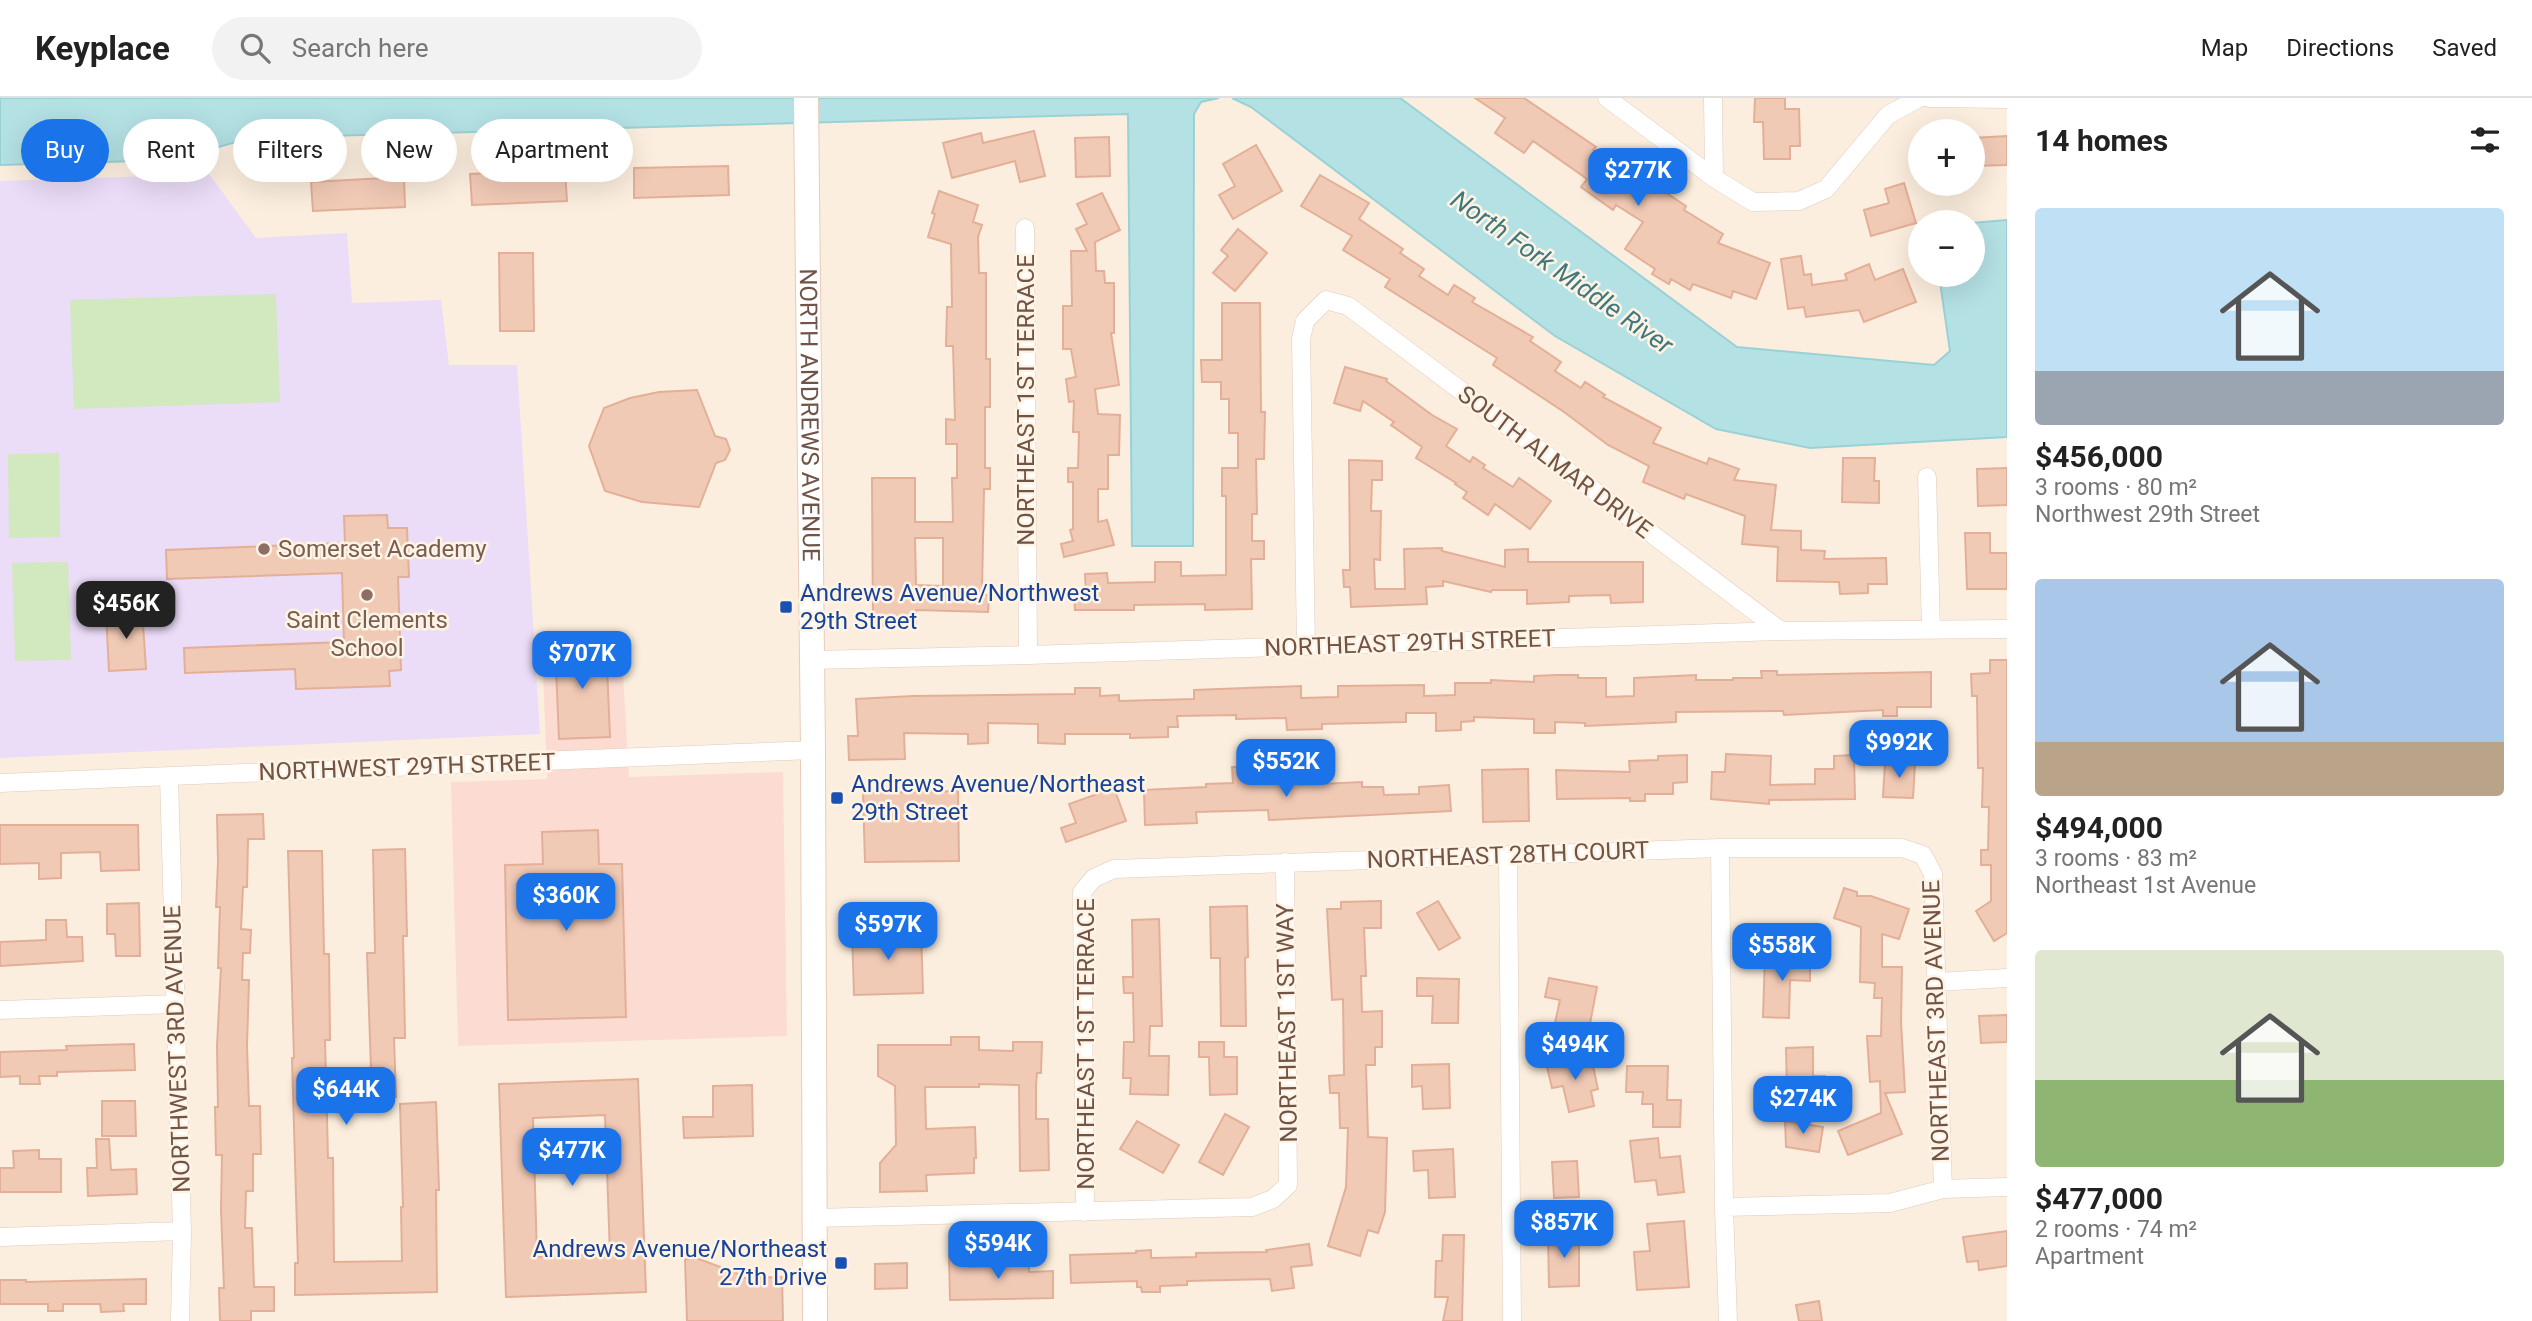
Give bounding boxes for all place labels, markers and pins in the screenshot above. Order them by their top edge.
pin: $277K [1589,148,1687,208]
place label: Somerset Academy [278,535,487,563]
marker: Somerset Academy [256,541,272,557]
place label: Andrews Avenue/Northwest 29th Street [800,579,1100,635]
pin: $456K [77,582,175,641]
marker: Saint Clements School [359,587,375,603]
marker: Andrews Avenue/Northwest 29th Street [778,599,794,615]
place label: Saint Clements School [286,606,448,662]
pin: $707K [533,632,631,691]
pin: $992K [1850,720,1948,780]
pin: $552K [1237,740,1335,799]
place label: Andrews Avenue/Northeast 29th Street [851,770,1146,826]
marker: Andrews Avenue/Northeast 29th Street [829,790,845,806]
pin: $360K [517,874,615,933]
pin: $597K [839,902,937,962]
pin: $558K [1733,924,1831,983]
pin: $494K [1526,1023,1624,1082]
pin: $644K [297,1068,395,1127]
pin: $274K [1754,1076,1852,1136]
pin: $477K [523,1128,621,1188]
pin: $857K [1515,1200,1613,1260]
pin: $594K [949,1222,1047,1281]
place label: Andrews Avenue/Northeast 27th Drive [533,1235,827,1291]
marker: Andrews Avenue/Northeast 27th Drive [833,1255,849,1271]

